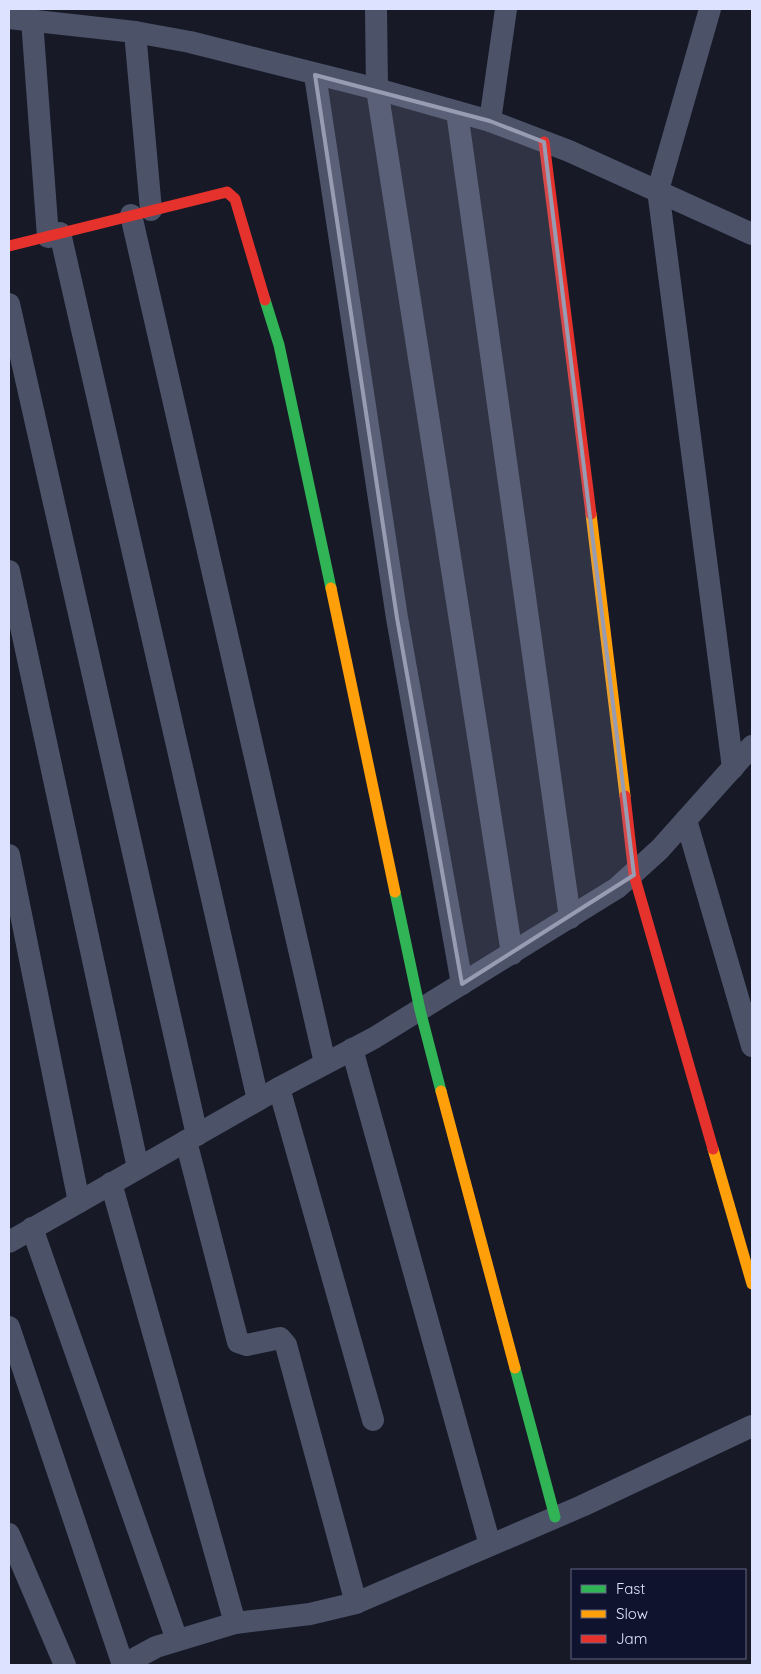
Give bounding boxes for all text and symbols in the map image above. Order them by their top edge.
legend [571,1569,746,1659]
text: Fast [616,1579,645,1598]
text: Slow [616,1604,648,1623]
text: Jam [616,1629,647,1648]

